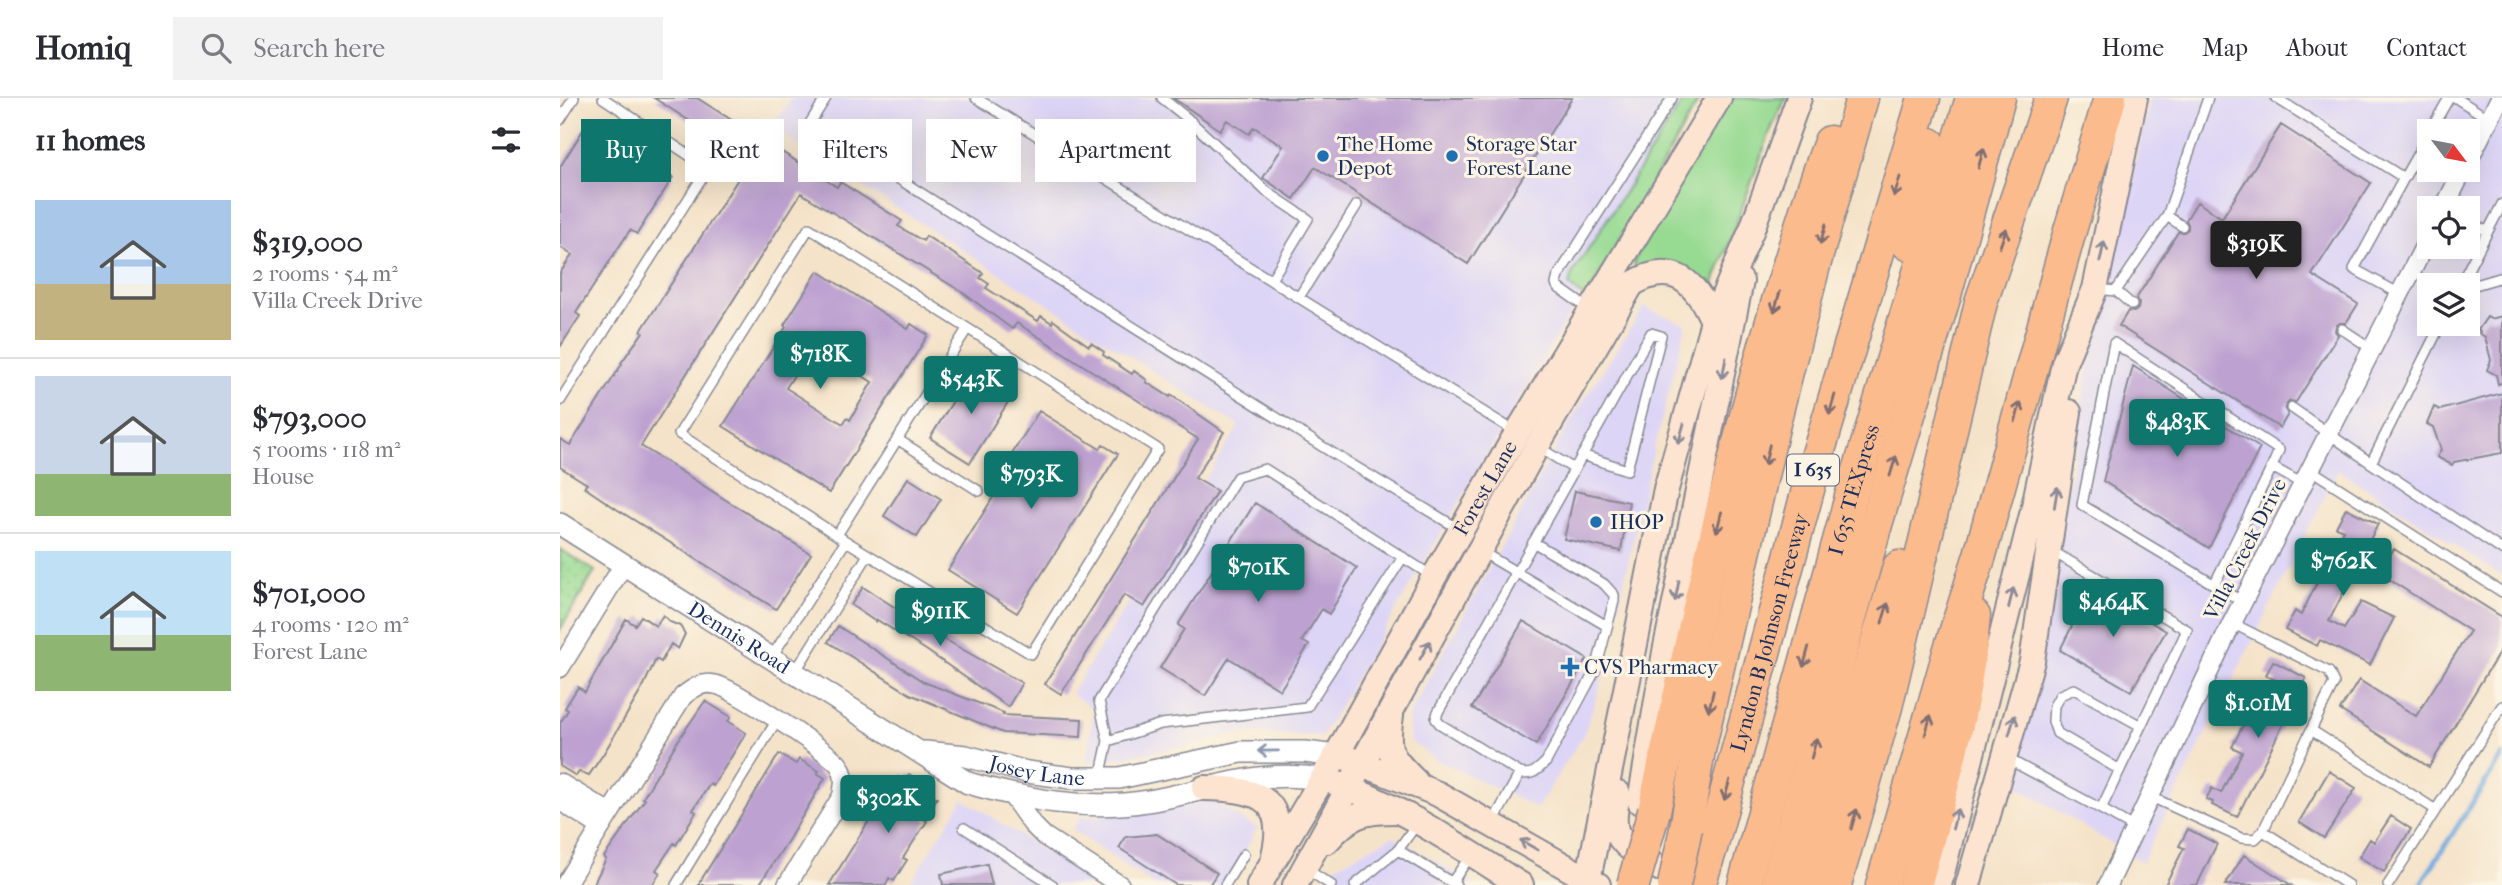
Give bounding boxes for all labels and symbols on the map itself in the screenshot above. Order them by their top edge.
north arrow [2417,119,2480,182]
place label: The Home Depot [1337,132,1433,180]
place label: Storage Star Forest Lane [1466,132,1577,180]
one-way arrow [1976,147,1989,169]
marker: The Home Depot [1315,148,1331,164]
marker: Storage Star Forest Lane [1444,148,1460,164]
one-way arrow [1890,175,1902,197]
pin: $319K [2207,222,2305,281]
one-way arrow [1816,223,1829,245]
one-way arrow [1998,227,2010,249]
one-way arrow [2096,241,2110,264]
one-way arrow [1770,291,1783,313]
pin: $718K [771,331,869,391]
pin: $543K [922,356,1020,416]
one-way arrow [1716,356,1730,379]
one-way arrow [1825,394,1838,416]
pin: $483K [2128,400,2226,459]
one-way arrow [2013,401,2026,423]
street label: I 635 TEXpress [1823,421,1884,558]
one-way arrow [1674,422,1687,445]
street label: Forest Lane [1449,436,1522,540]
one-way arrow [1760,443,1773,466]
pin: $793K [982,452,1080,511]
road number: I 635 [1787,454,1839,486]
one-way arrow [1888,455,1901,477]
street label: Villa Creek Drive [2198,474,2291,625]
one-way arrow [2050,486,2063,509]
place label: IHOP [1610,510,1664,534]
one-way arrow [1712,510,1725,532]
street label: Lyndon B Johnson Freeway [1726,510,1813,755]
marker: IHOP [1588,514,1604,530]
pin: $762K [2294,538,2392,598]
pin: $701K [1209,545,1307,604]
one-way arrow [1670,579,1684,602]
pin: $464K [2064,580,2162,639]
one-way arrow [2005,587,2018,610]
pin: $911K [891,588,989,648]
street label: Dennis Road [684,596,795,679]
one-way arrow [1880,602,1893,624]
one-way arrow [1419,640,1432,661]
one-way arrow [1799,646,1812,668]
place label: CVS Pharmacy [1584,655,1719,679]
marker: CVS Pharmacy [1562,659,1578,675]
pin: $1.01M [2201,680,2315,740]
one-way arrow [1704,689,1718,712]
one-way arrow [2007,714,2020,736]
one-way arrow [1922,715,1935,737]
one-way arrow [1809,737,1822,759]
one-way arrow [1257,745,1280,758]
street label: Josey Lane [985,750,1085,790]
pin: $302K [839,776,937,835]
one-way arrow [1720,778,1733,800]
one-way arrow [1949,808,1962,831]
one-way arrow [1848,809,1861,831]
one-way arrow [1519,838,1539,852]

